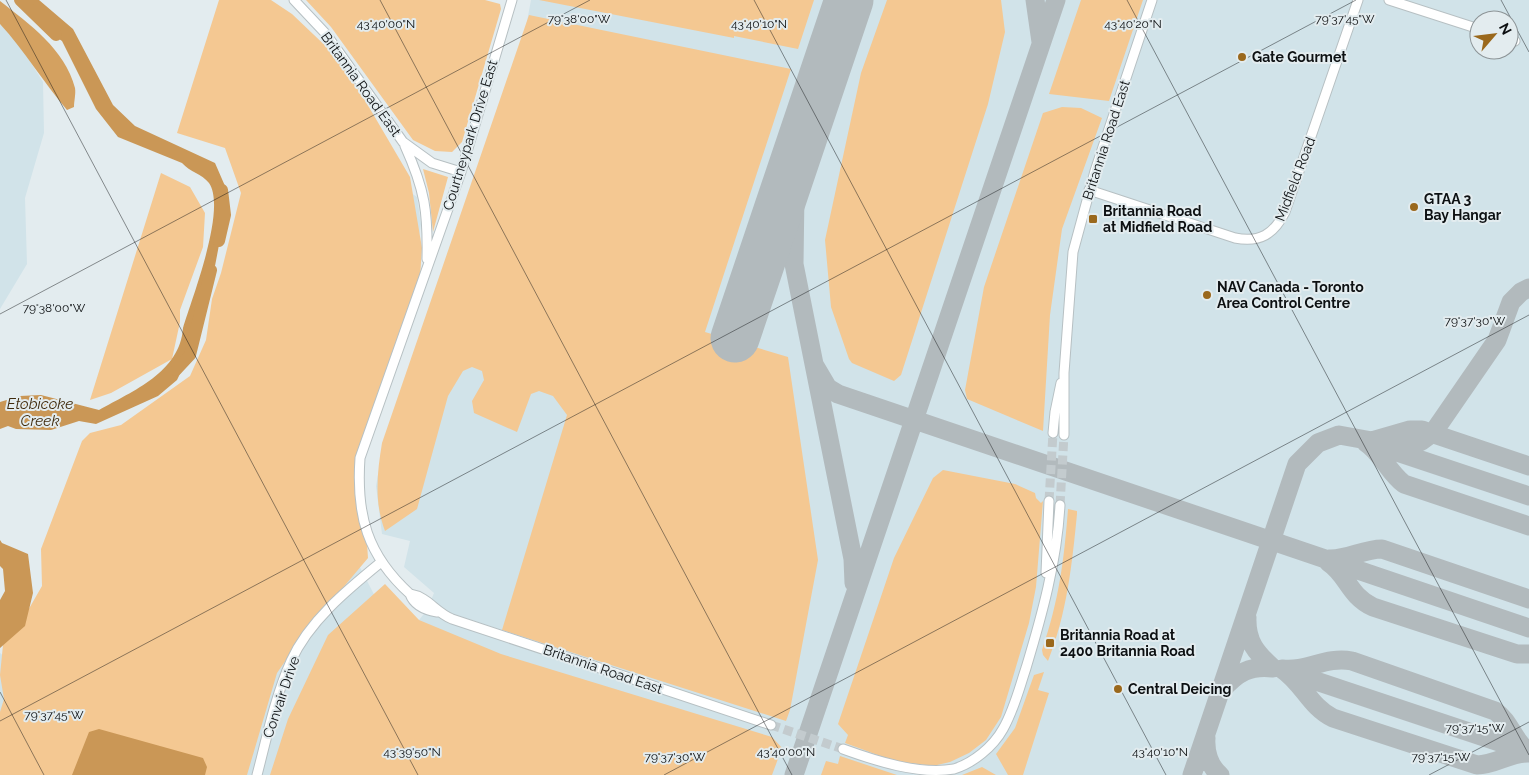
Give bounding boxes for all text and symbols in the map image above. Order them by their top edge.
north arrow [1469,10,1519,60]
text: 79°38'00"W [548,12,611,26]
text: 79°37'45"W [1315,12,1375,26]
text: 43°40'00"N [357,17,415,31]
text: 43°40'10"N [731,17,787,31]
text: 43°40'20"N [1104,17,1162,31]
text: N [1496,20,1515,37]
street label: Britannia Road East [318,29,404,139]
place label: Gate Gourmet [1252,49,1347,65]
marker: Gate Gourmet [1236,51,1248,63]
street label: Courtneypark Drive East [439,58,501,212]
street label: Britannia Road East [1079,78,1133,202]
street label: Midfield Road [1272,135,1318,223]
place label: GTAA 3 Bay Hangar [1424,191,1502,223]
marker: GTAA 3 Bay Hangar [1408,201,1420,213]
place label: Britannia Road at Midfield Road [1103,203,1212,235]
marker: Britannia Road at Midfield Road [1087,213,1099,225]
place label: NAV Canada - Toronto Area Control Centre [1217,279,1364,311]
marker: NAV Canada - Toronto Area Control Centre [1201,289,1213,301]
text: 79°38'00"W [23,301,86,315]
text: 79°37'30"W [1445,314,1506,328]
water label: Etobicoke Creek [7,395,73,430]
place label: Britannia Road at 2400 Britannia Road [1060,627,1195,659]
marker: Britannia Road at 2400 Britannia Road [1044,637,1056,649]
street label: Britannia Road East [541,641,665,697]
street label: Convair Drive [260,654,302,740]
place label: Central Deicing [1128,681,1231,697]
marker: Central Deicing [1112,683,1124,695]
text: 79°37'45"W [24,708,84,722]
text: 79°37'15"W [1446,721,1505,735]
text: 43°39'50"N [383,745,441,759]
text: 43°40'00"N [757,745,815,759]
text: 43°40'10"N [1132,745,1188,759]
text: 79°37'30"W [645,750,706,764]
text: 79°37'15"W [1412,750,1471,764]

